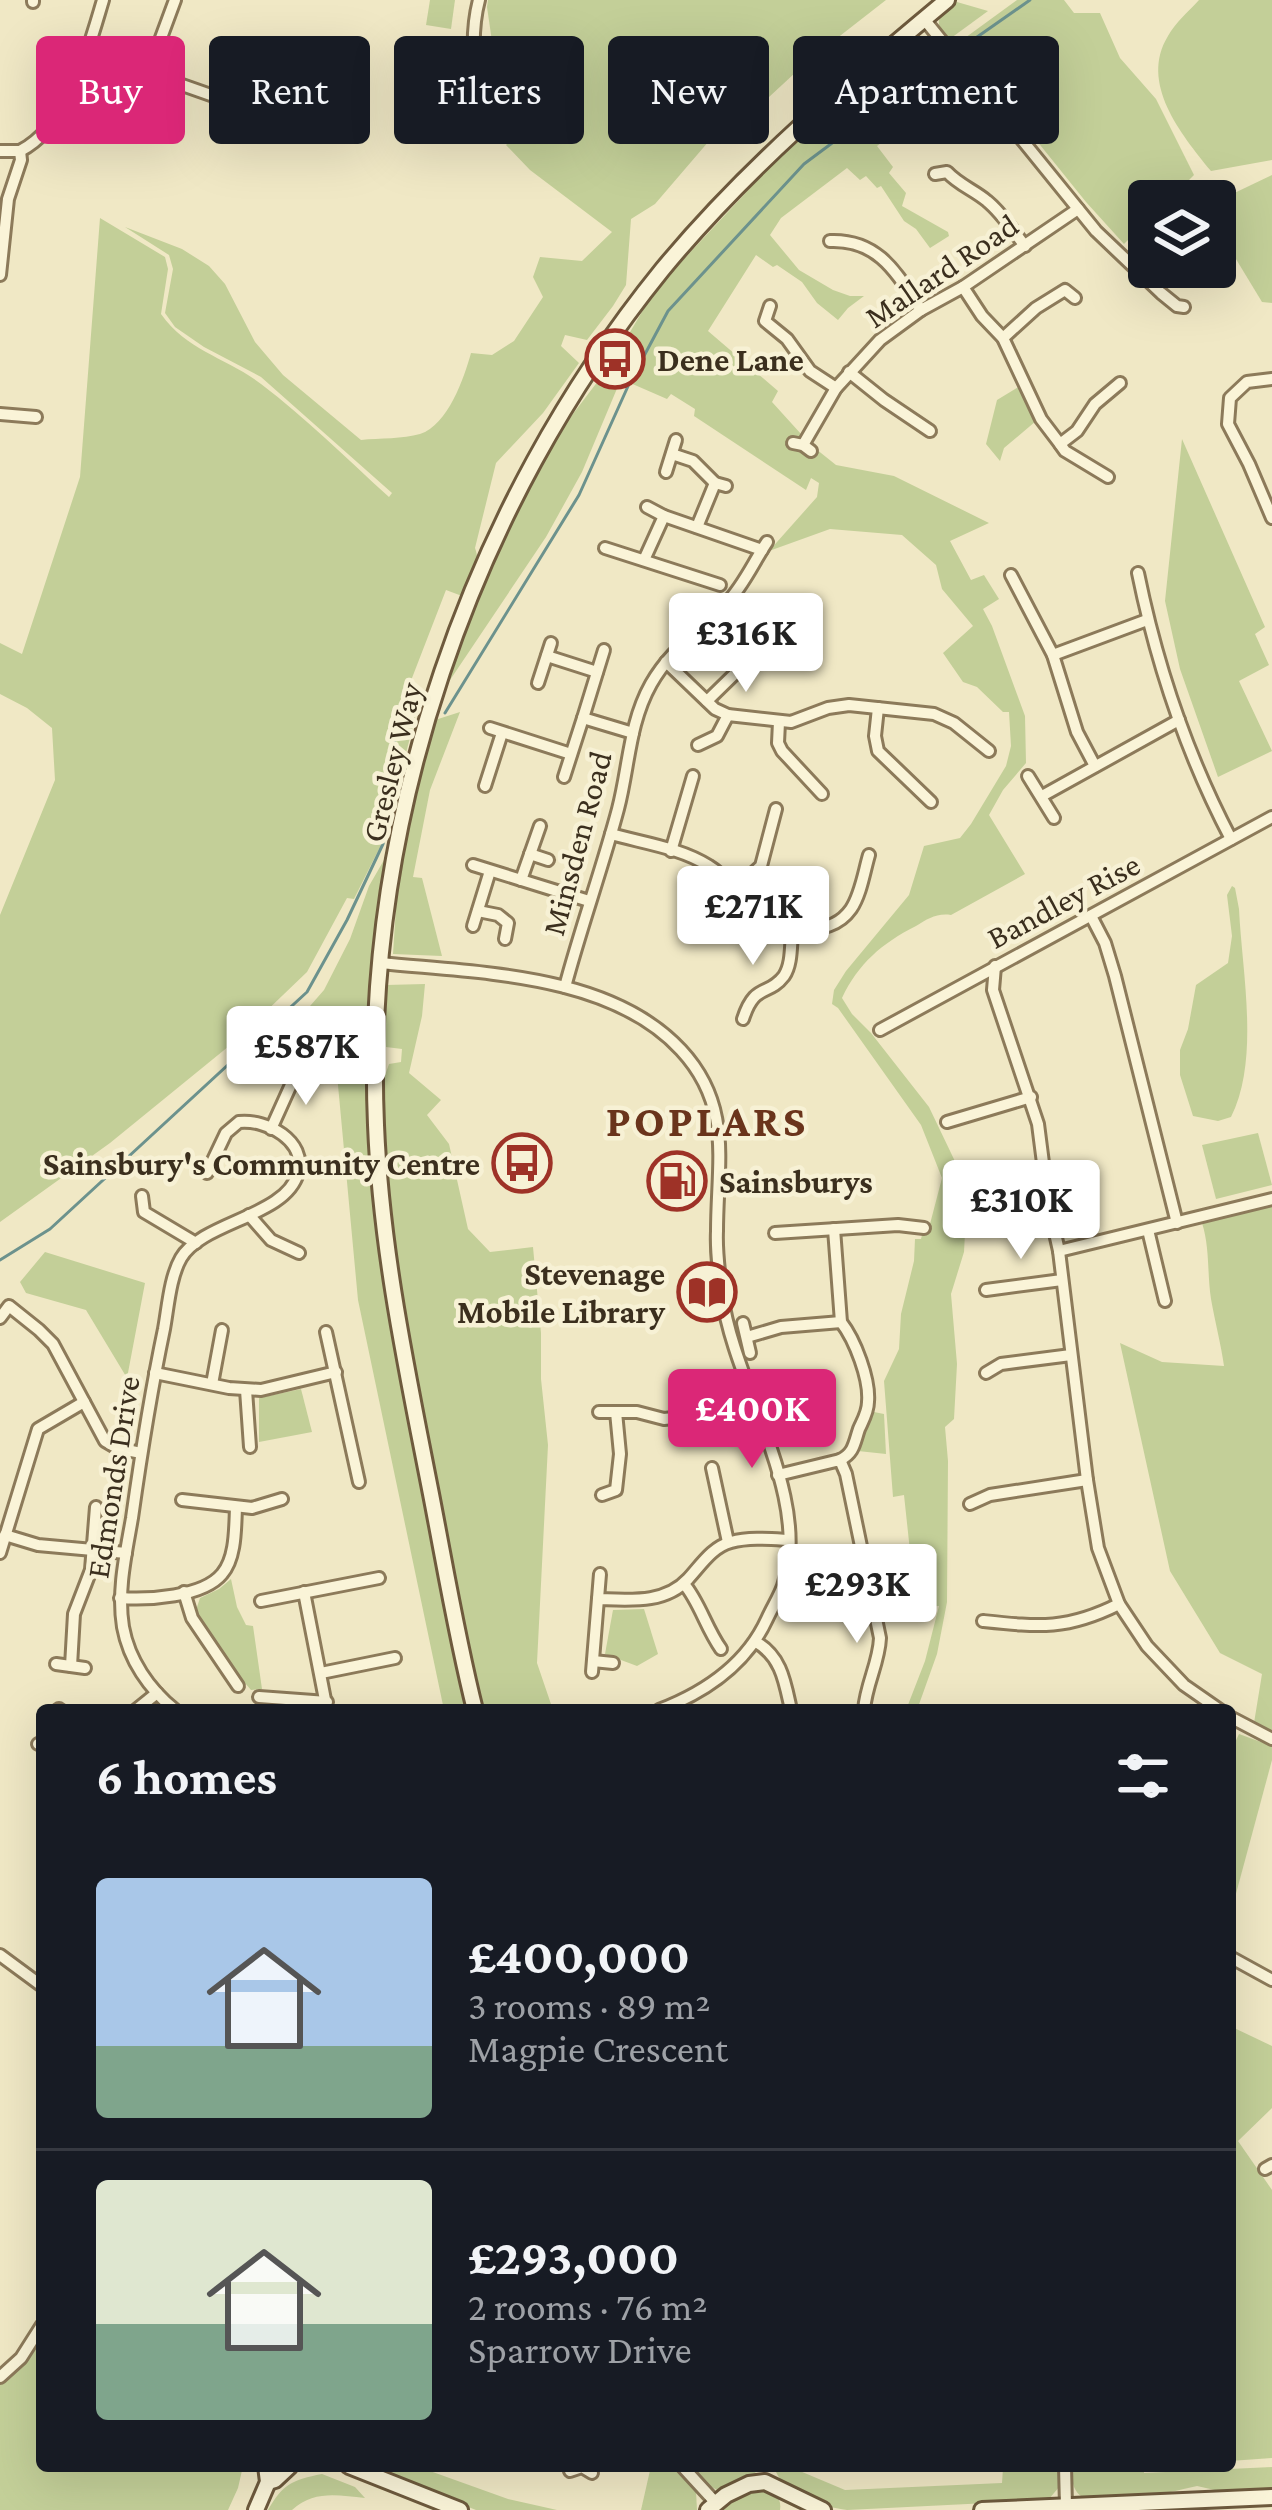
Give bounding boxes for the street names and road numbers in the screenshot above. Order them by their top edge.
street label: Mallard Road [858,206,1025,335]
street label: Gresley Way [354,678,429,846]
street label: Minsden Road [534,747,619,939]
street label: Bandley Rise [981,845,1146,956]
street label: Edmonds Drive [78,1373,147,1581]

